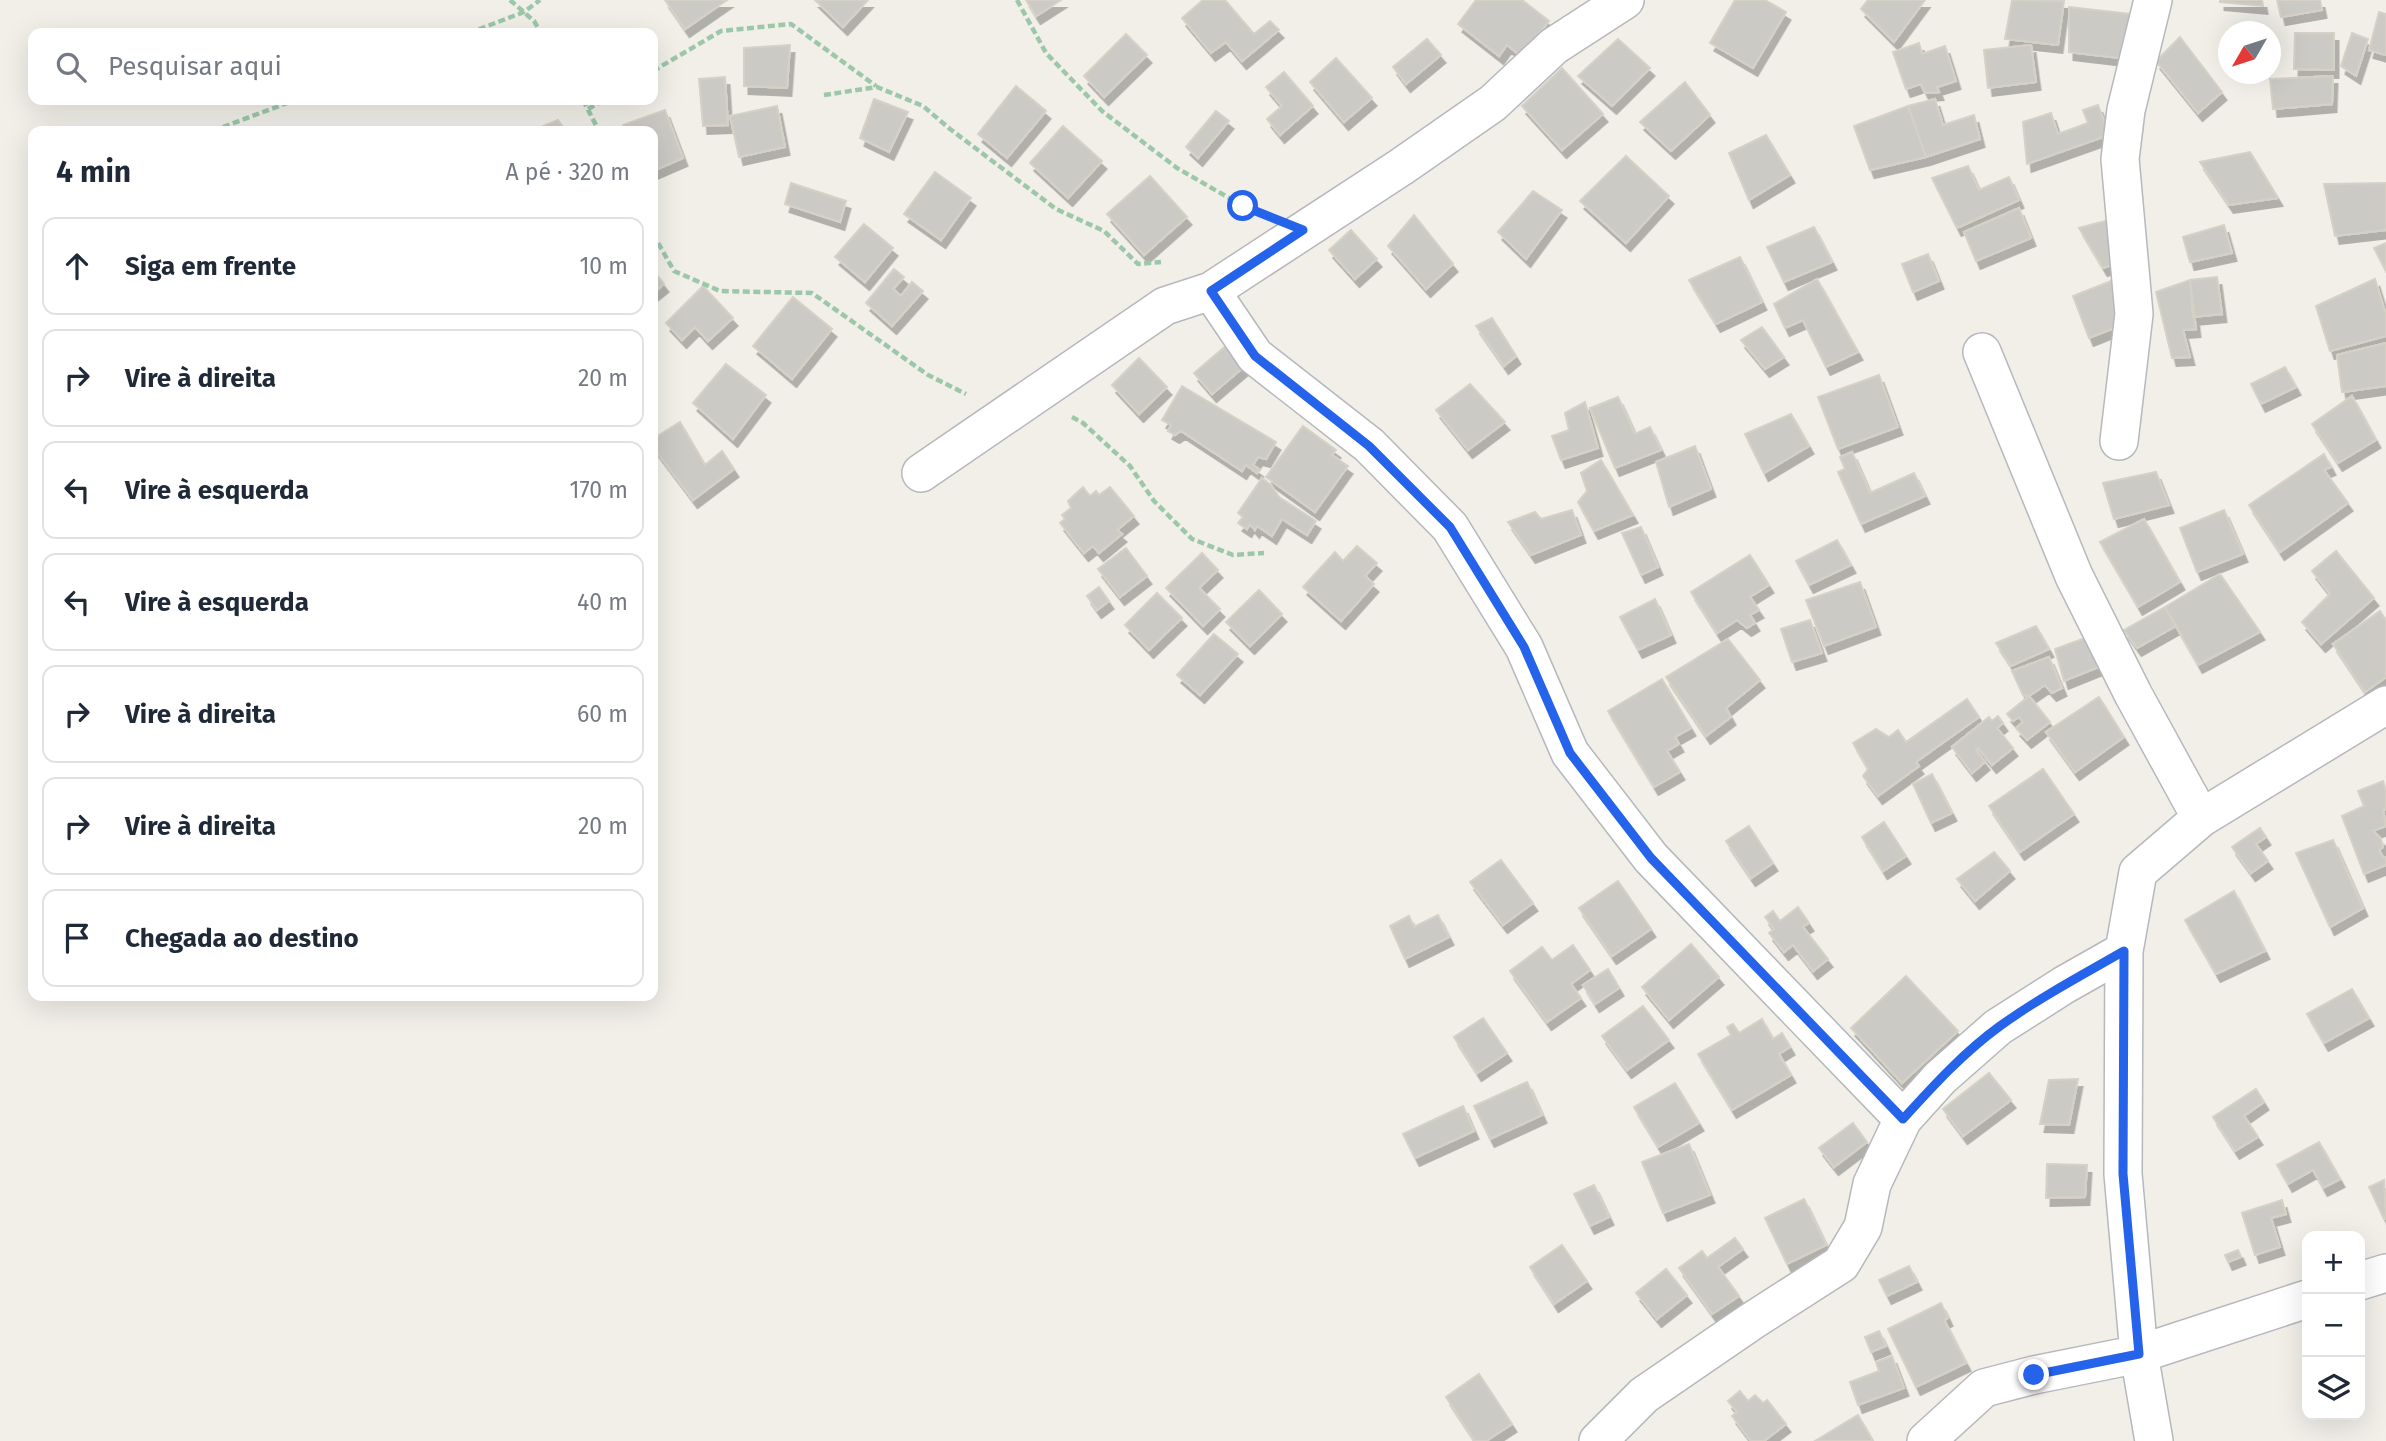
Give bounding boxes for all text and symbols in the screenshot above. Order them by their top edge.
north arrow [2218,21,2281,84]
search box [28,28,658,105]
icon: search [52,48,90,86]
text: Pesquisar aqui [108,51,282,82]
text: 4 min [56,154,131,190]
text: A pé · 320 m [506,158,630,186]
route start [1227,190,1258,221]
icon: ahead [58,247,96,285]
text: Siga em frente [125,251,296,282]
text: 10 m [579,252,628,280]
icon: right [58,359,96,397]
text: Vire à direita [125,363,276,394]
text: 20 m [578,364,628,392]
icon: left [58,471,96,509]
text: Vire à esquerda [125,475,309,506]
text: 170 m [569,476,628,504]
icon: left [58,583,96,621]
text: Vire à esquerda [125,587,309,618]
text: 40 m [577,588,628,616]
icon: right [58,695,96,733]
text: Vire à direita [125,699,276,730]
text: 60 m [577,700,628,728]
icon: right [58,807,96,845]
text: Vire à direita [125,811,276,842]
text: 20 m [578,812,628,840]
icon: arrive [58,919,96,957]
text: Chegada ao destino [125,923,359,954]
map controls [2302,1231,2365,1420]
button: + [2302,1231,2365,1294]
button: − [2302,1294,2365,1357]
button: layers [2302,1357,2365,1420]
route end [2018,1359,2049,1390]

